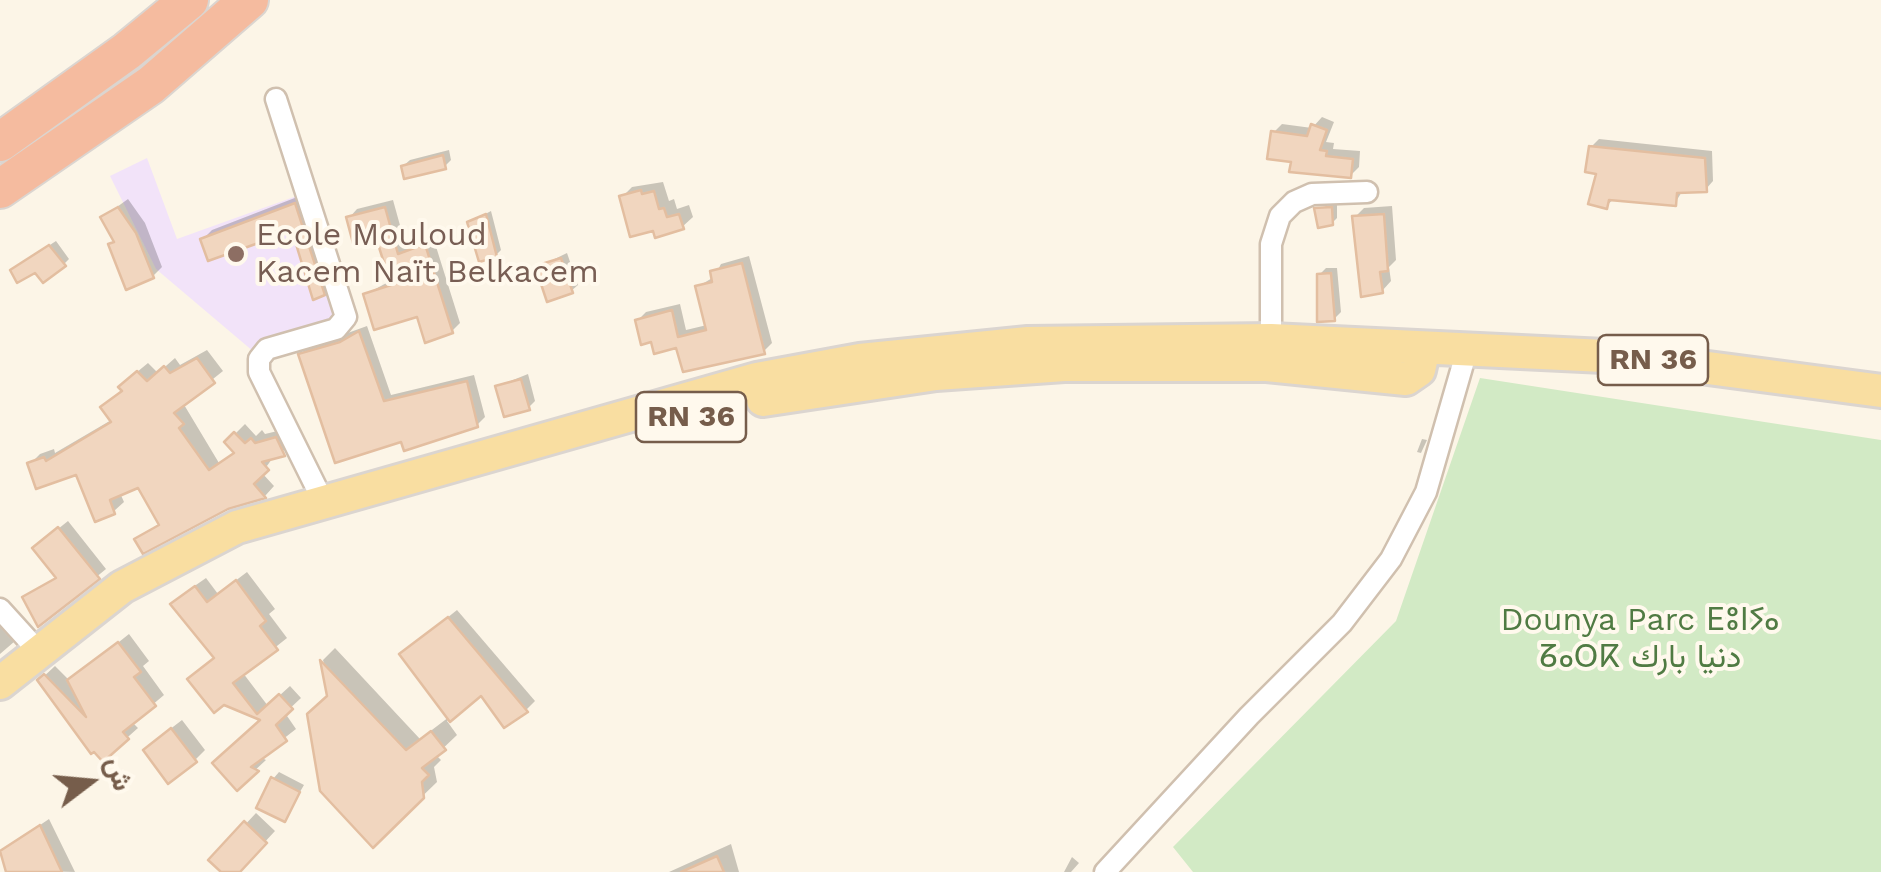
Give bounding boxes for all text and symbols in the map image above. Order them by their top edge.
place label: Ecole Mouloud Kacem Naït Belkacem [256,217,599,292]
marker: Ecole Mouloud Kacem Naït Belkacem [225,243,247,265]
road number: RN 36 [1598,335,1708,385]
road number: RN 36 [636,392,746,442]
park label: Dounya Parc ⴹⵓⵏⵢⴰ ⵒⴰⵔⴽ دنيا بارك [1501,602,1779,677]
north arrow [40,732,140,832]
text: ش [99,753,140,794]

